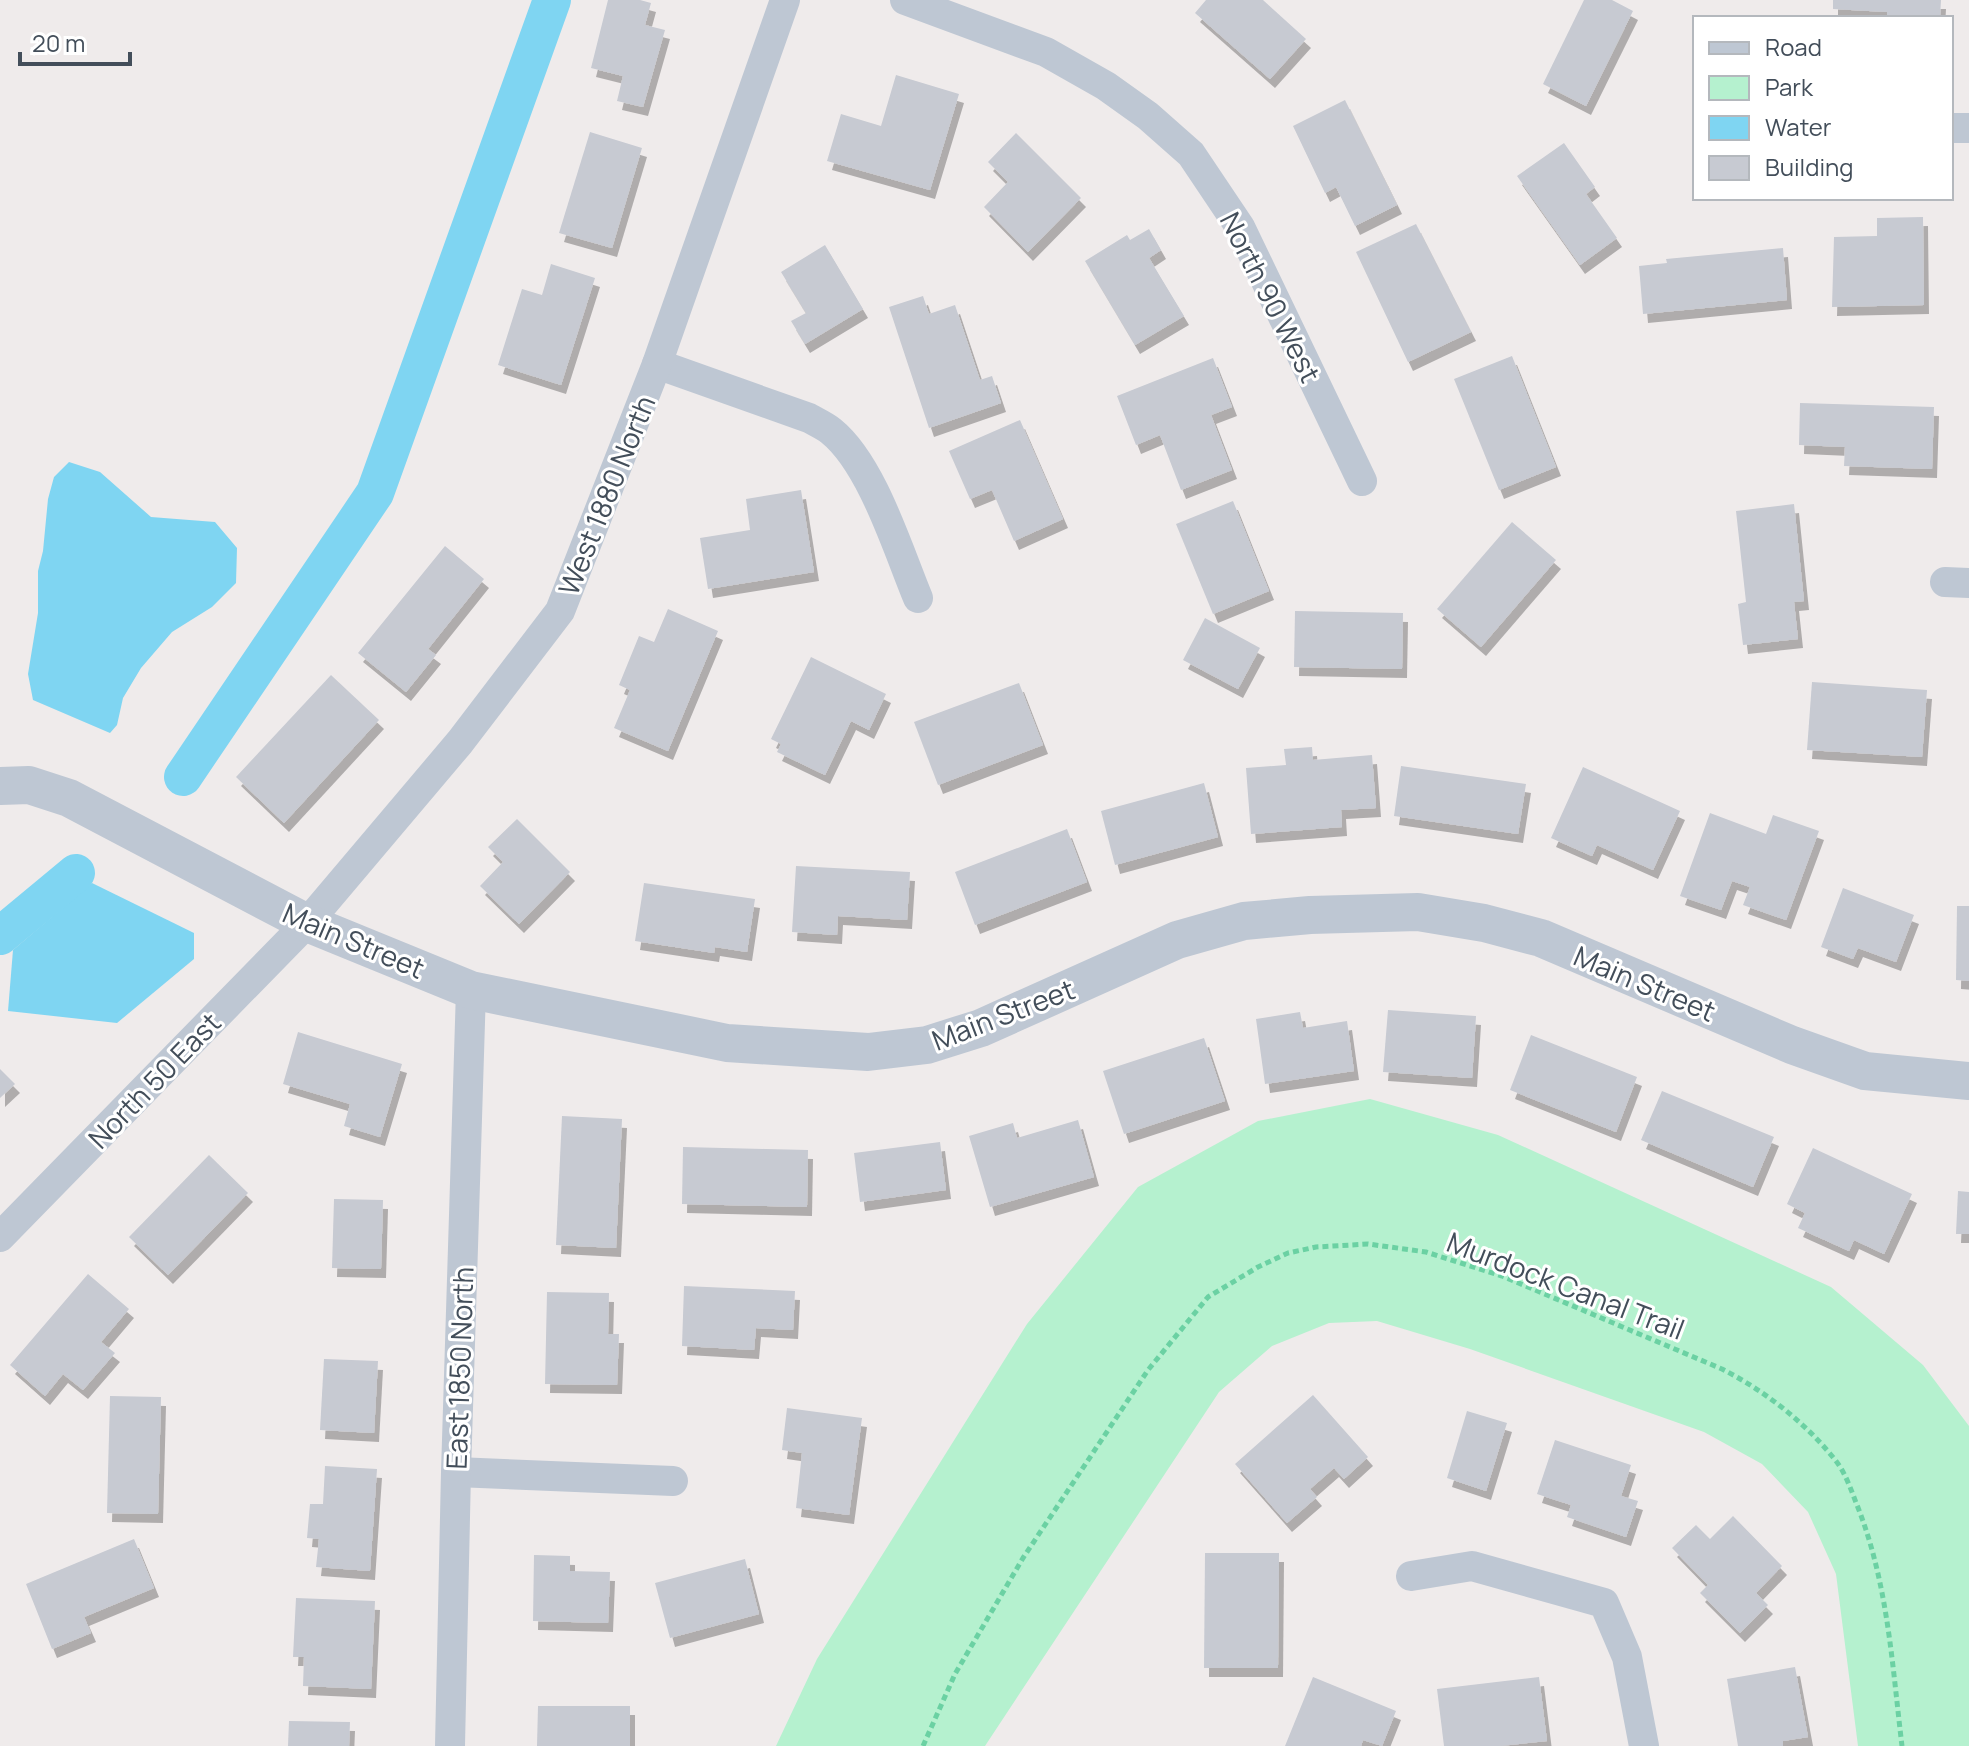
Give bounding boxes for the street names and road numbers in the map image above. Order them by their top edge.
street label: North 90 West [1212,205,1330,389]
street label: West 1880 North [549,390,663,600]
street label: Main Street [277,893,431,987]
street label: Main Street [1568,936,1722,1030]
street label: Main Street [926,969,1080,1059]
street label: North 50 East [79,1004,229,1156]
street label: Murdock Canal Trail [1442,1222,1690,1348]
street label: East 1850 North [436,1266,482,1470]

